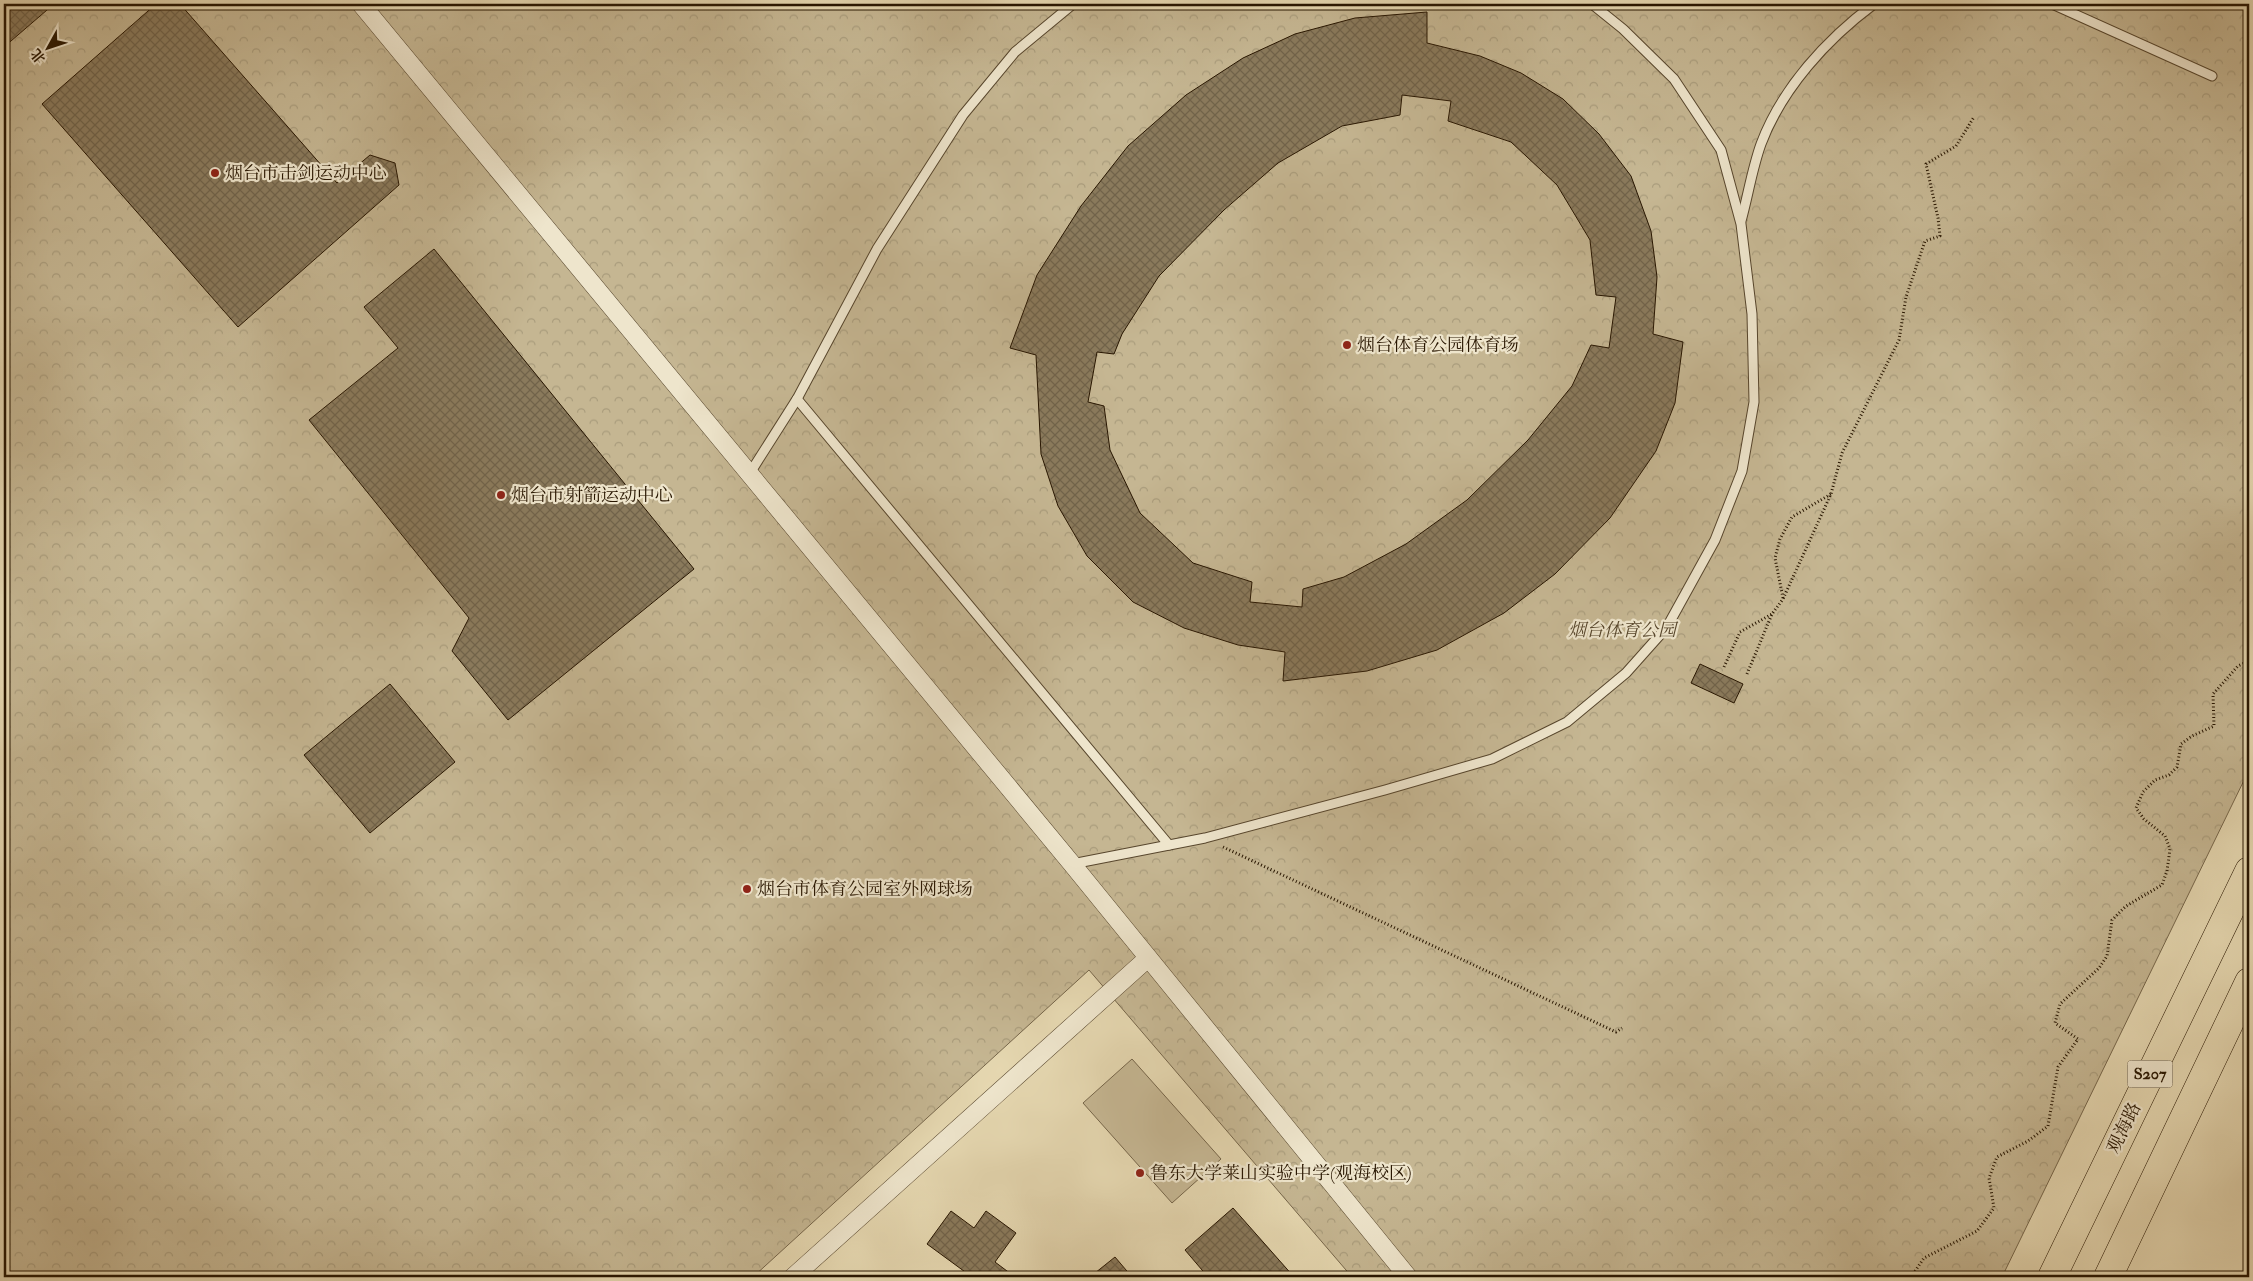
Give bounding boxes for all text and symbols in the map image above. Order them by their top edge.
north arrow [22,22,72,72]
text: 北 [27,45,49,67]
place label: 烟台市击剑运动中心 [225,162,387,185]
marker: 烟台市击剑运动中心 [209,167,221,179]
place label: 烟台体育公园体育场 [1357,334,1519,357]
marker: 烟台体育公园体育场 [1341,339,1353,351]
place label: 烟台市射箭运动中心 [511,484,673,507]
marker: 烟台市射箭运动中心 [495,489,507,501]
park label: 烟台体育公园 [1568,619,1679,642]
place label: 烟台市体育公园室外网球场 [757,878,973,901]
marker: 烟台市体育公园室外网球场 [741,883,753,895]
road number: S207 [2128,1060,2172,1088]
street label: 观海路 [2102,1099,2146,1157]
place label: 鲁东大学莱山实验中学(观海校区) [1150,1162,1412,1185]
marker: 鲁东大学莱山实验中学(观海校区) [1134,1167,1146,1179]

